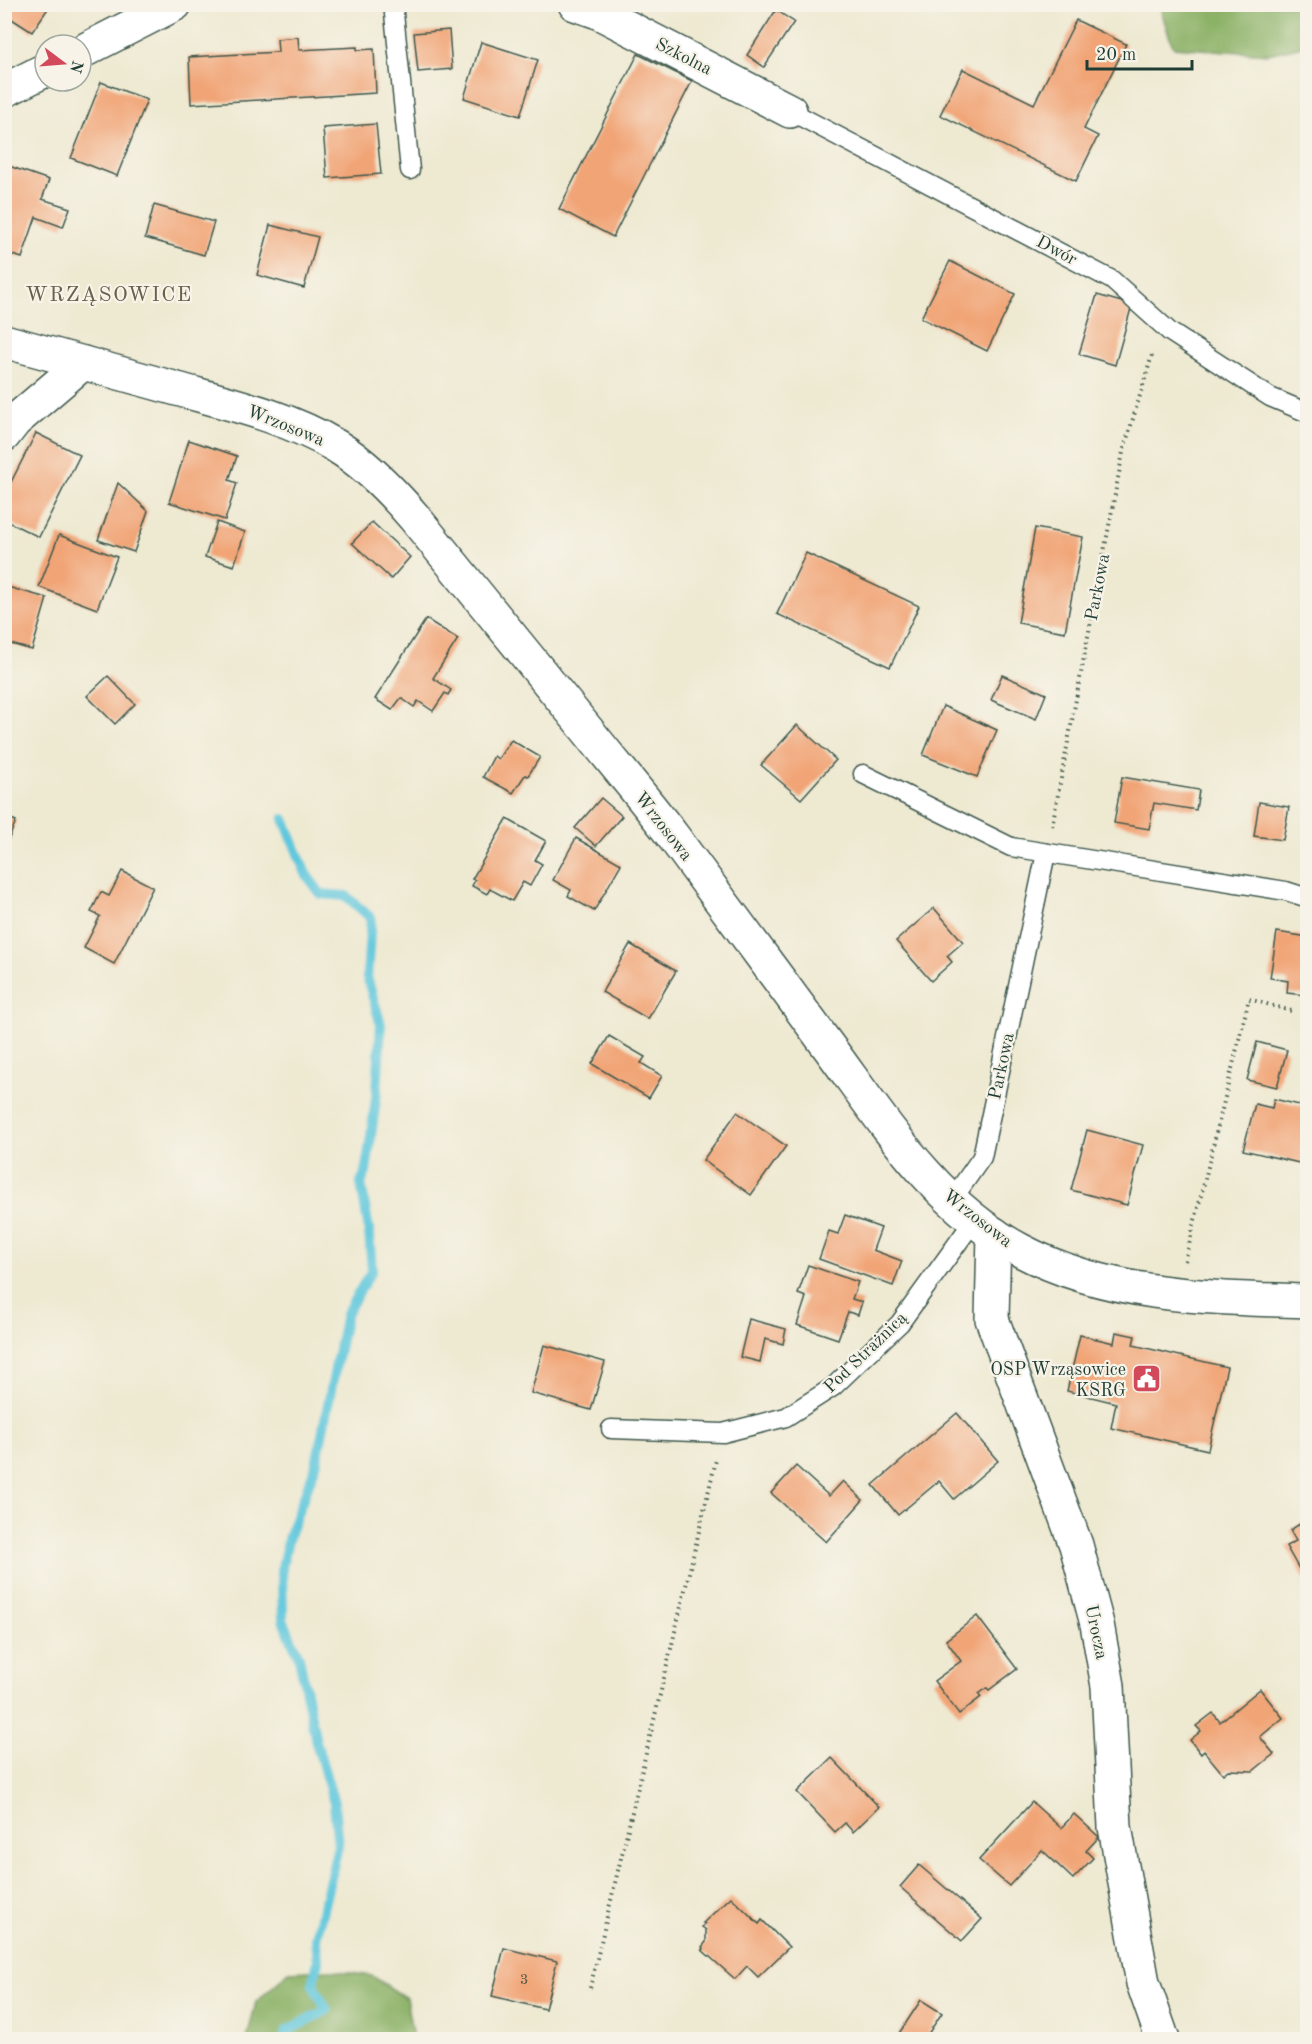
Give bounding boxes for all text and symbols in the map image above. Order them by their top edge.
north arrow [33,33,93,93]
scale bar [1087,33,1192,71]
street label: Szkolna [652,35,715,79]
text: 20 m [1096,46,1136,64]
text: N [66,58,85,75]
street label: Dwór [1033,233,1080,269]
district label: WRZĄSOWICE [25,285,193,306]
street label: Wrzosowa [244,402,327,450]
street label: Parkowa [1083,552,1113,622]
street label: Wrzosowa [631,789,696,865]
street label: Parkowa [986,1031,1018,1101]
street label: Wrzosowa [939,1186,1015,1251]
street label: Pod Strażnicą [821,1309,911,1397]
place label: OSP Wrząsowice KSRG [990,1361,1126,1400]
public building icon: OSP Wrząsowice KSRG [1131,1363,1163,1395]
street label: Urocza [1081,1603,1111,1661]
house number: 3 [520,1973,528,1988]

